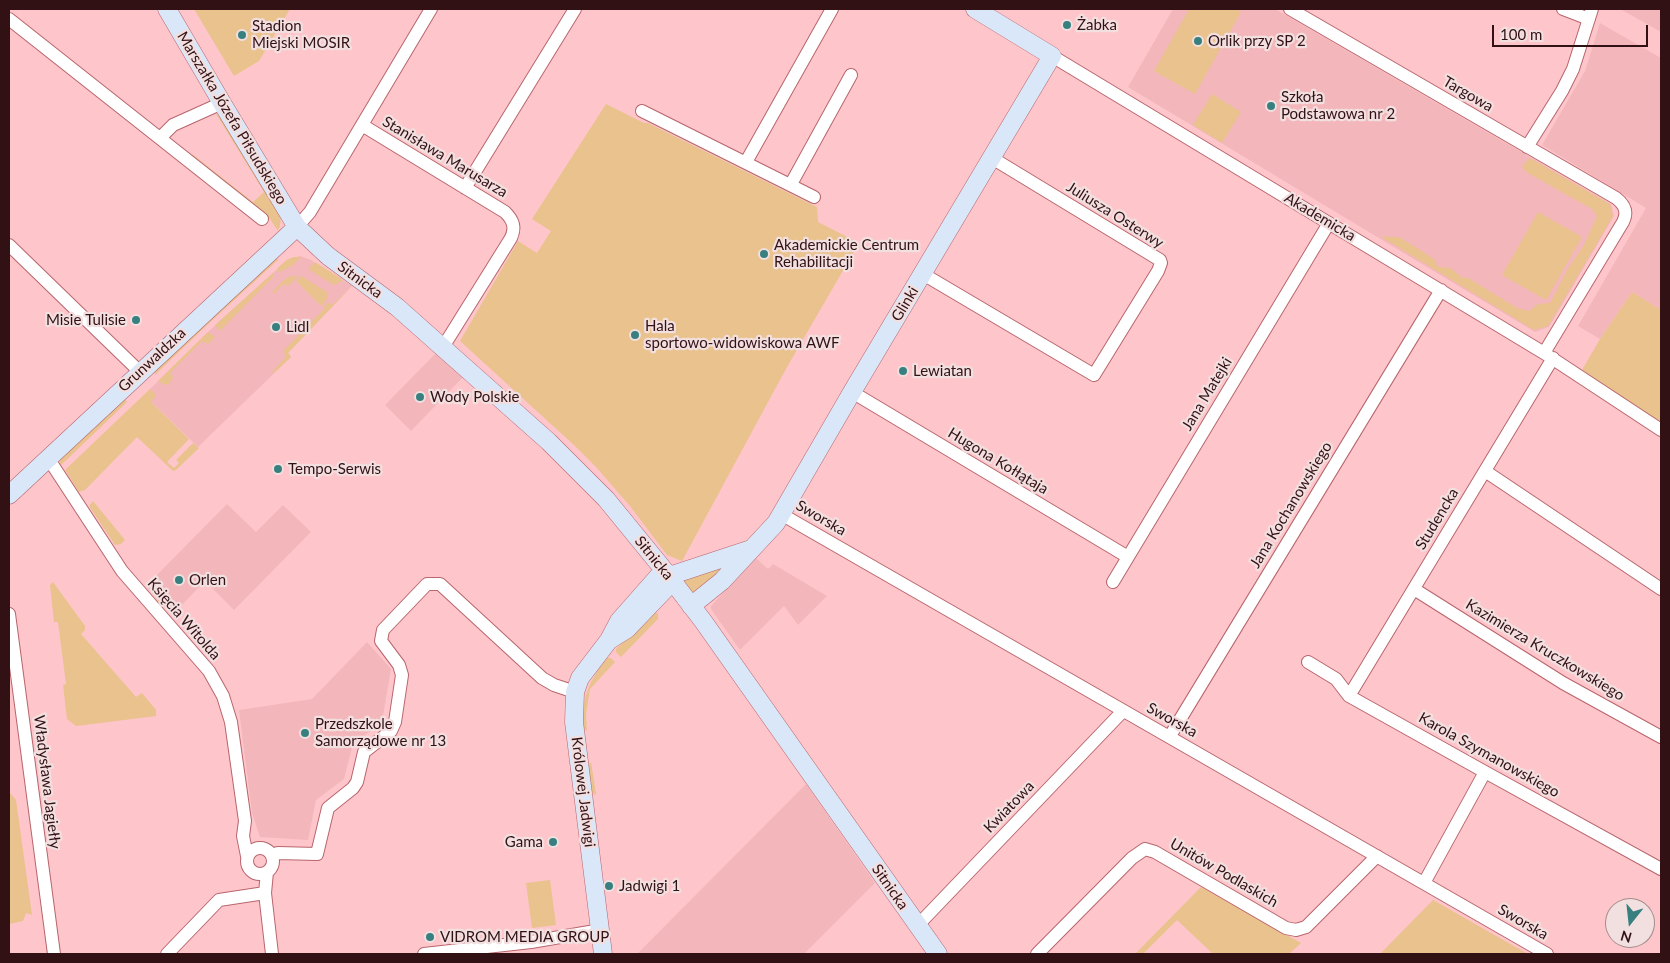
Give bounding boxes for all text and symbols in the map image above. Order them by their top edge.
scale bar [1495,15,1651,47]
place label: Żabka [1077,16,1117,34]
place label: Stadion Miejski MOSIR [252,17,350,52]
marker: Żabka [1061,19,1073,31]
text: 100 m [1500,25,1542,43]
street label: Marszałka Józefa Piłsudskiego [173,28,291,208]
marker: Stadion Miejski MOSIR [236,29,248,41]
place label: Orlik przy SP 2 [1208,32,1306,50]
marker: Orlik przy SP 2 [1192,35,1204,47]
street label: Targowa [1440,72,1496,116]
place label: Szkoła Podstawowa nr 2 [1281,88,1395,123]
marker: Szkoła Podstawowa nr 2 [1265,100,1277,112]
street label: Stanisława Marusarza [379,113,511,201]
street label: Juliusza Osterwy [1063,178,1167,252]
street label: Akademicka [1281,189,1359,245]
place label: Akademickie Centrum Rehabilitacji [774,236,919,271]
marker: Akademickie Centrum Rehabilitacji [758,248,770,260]
street label: Sitnicka [334,258,386,302]
street label: Glinki [888,283,922,325]
place label: Misie Tulisie [46,311,126,329]
marker: Misie Tulisie [130,314,142,326]
place label: Hala sportowo-widowiskowa AWF [645,317,840,352]
place label: Lidl [286,318,309,336]
marker: Lidl [270,321,282,333]
street label: Grunwaldzka [114,324,190,396]
marker: Hala sportowo-widowiskowa AWF [629,329,641,341]
street label: Jana Matejki [1178,354,1236,434]
place label: Lewiatan [913,362,972,380]
marker: Lewiatan [897,365,909,377]
place label: Wody Polskie [430,388,519,406]
marker: Wody Polskie [414,391,426,403]
street label: Hugona Kołłątaja [945,424,1051,498]
street label: Jana Kochanowskiego [1246,439,1336,571]
place label: Tempo-Serwis [288,460,381,478]
marker: Tempo-Serwis [272,463,284,475]
street label: Studencka [1412,485,1462,553]
street label: Sworska [793,496,849,540]
street label: Sitnicka [631,532,677,584]
place label: Orlen [189,571,226,589]
marker: Orlen [173,574,185,586]
street label: Księcia Witolda [144,575,224,663]
street label: Kazimierza Kruczkowskiego [1462,595,1628,705]
street label: Sworska [1144,699,1200,741]
street label: Karola Szymanowskiego [1415,709,1563,801]
street label: Władysława Jagiełły [30,714,64,850]
place label: Przedszkole Samorządowe nr 13 [315,715,446,750]
marker: Przedszkole Samorządowe nr 13 [299,727,311,739]
street label: Królowej Jadwigi [567,736,599,848]
street label: Kwiatowa [980,777,1038,837]
place label: Gama [505,833,543,851]
street label: Unitów Podlaskich [1167,835,1281,911]
marker: Gama [547,836,559,848]
street label: Sitnicka [868,861,912,913]
place label: Jadwigi 1 [619,877,680,895]
marker: Jadwigi 1 [603,880,615,892]
north arrow [1605,898,1655,948]
street label: Sworska [1495,900,1551,944]
text: N [1618,927,1634,947]
place label: VIDROM MEDIA GROUP [440,928,609,946]
marker: VIDROM MEDIA GROUP [424,931,436,943]

